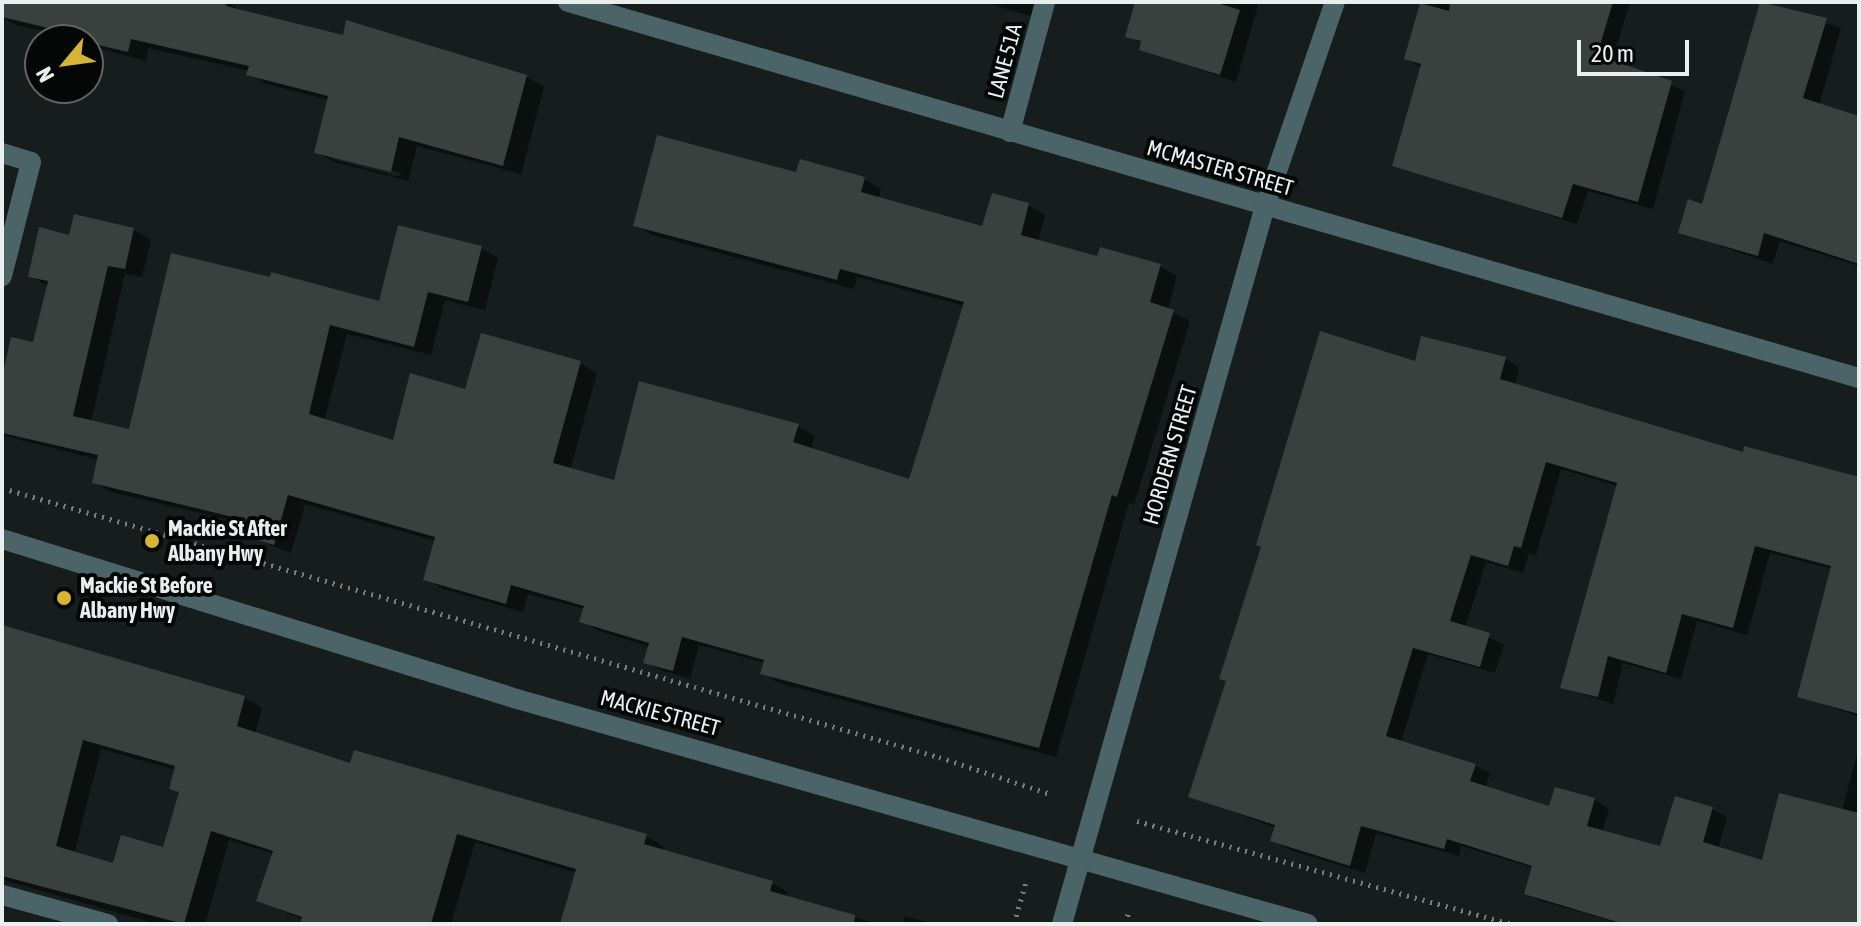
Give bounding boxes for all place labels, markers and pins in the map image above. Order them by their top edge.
place label: Mackie St After Albany Hwy [168,515,287,566]
marker: Mackie St After Albany Hwy [143,532,161,550]
place label: Mackie St Before Albany Hwy [80,572,213,624]
marker: Mackie St Before Albany Hwy [55,589,73,607]

